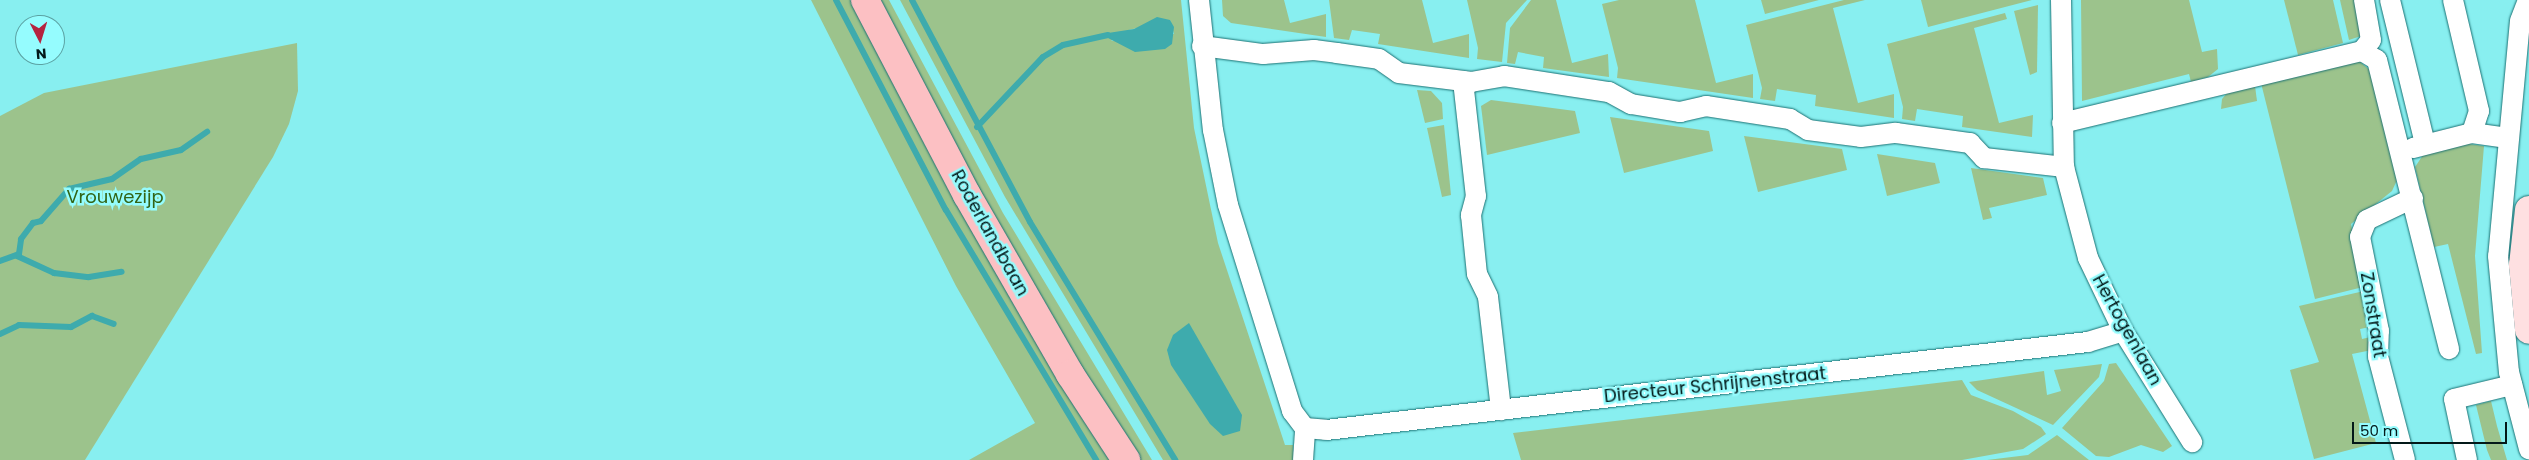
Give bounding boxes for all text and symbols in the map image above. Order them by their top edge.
north arrow [15,15,65,65]
text: N [35,44,47,64]
street label: Roderlandbaan [946,166,1034,300]
park label: Vrouwezijp [66,186,164,208]
street label: Hertogenlaan [2088,271,2166,389]
street label: Zonstraat [2356,271,2390,359]
street label: Directeur Schrijnenstraat [1603,363,1827,407]
scale bar [2354,412,2509,444]
text: 50 m [2360,420,2398,441]

